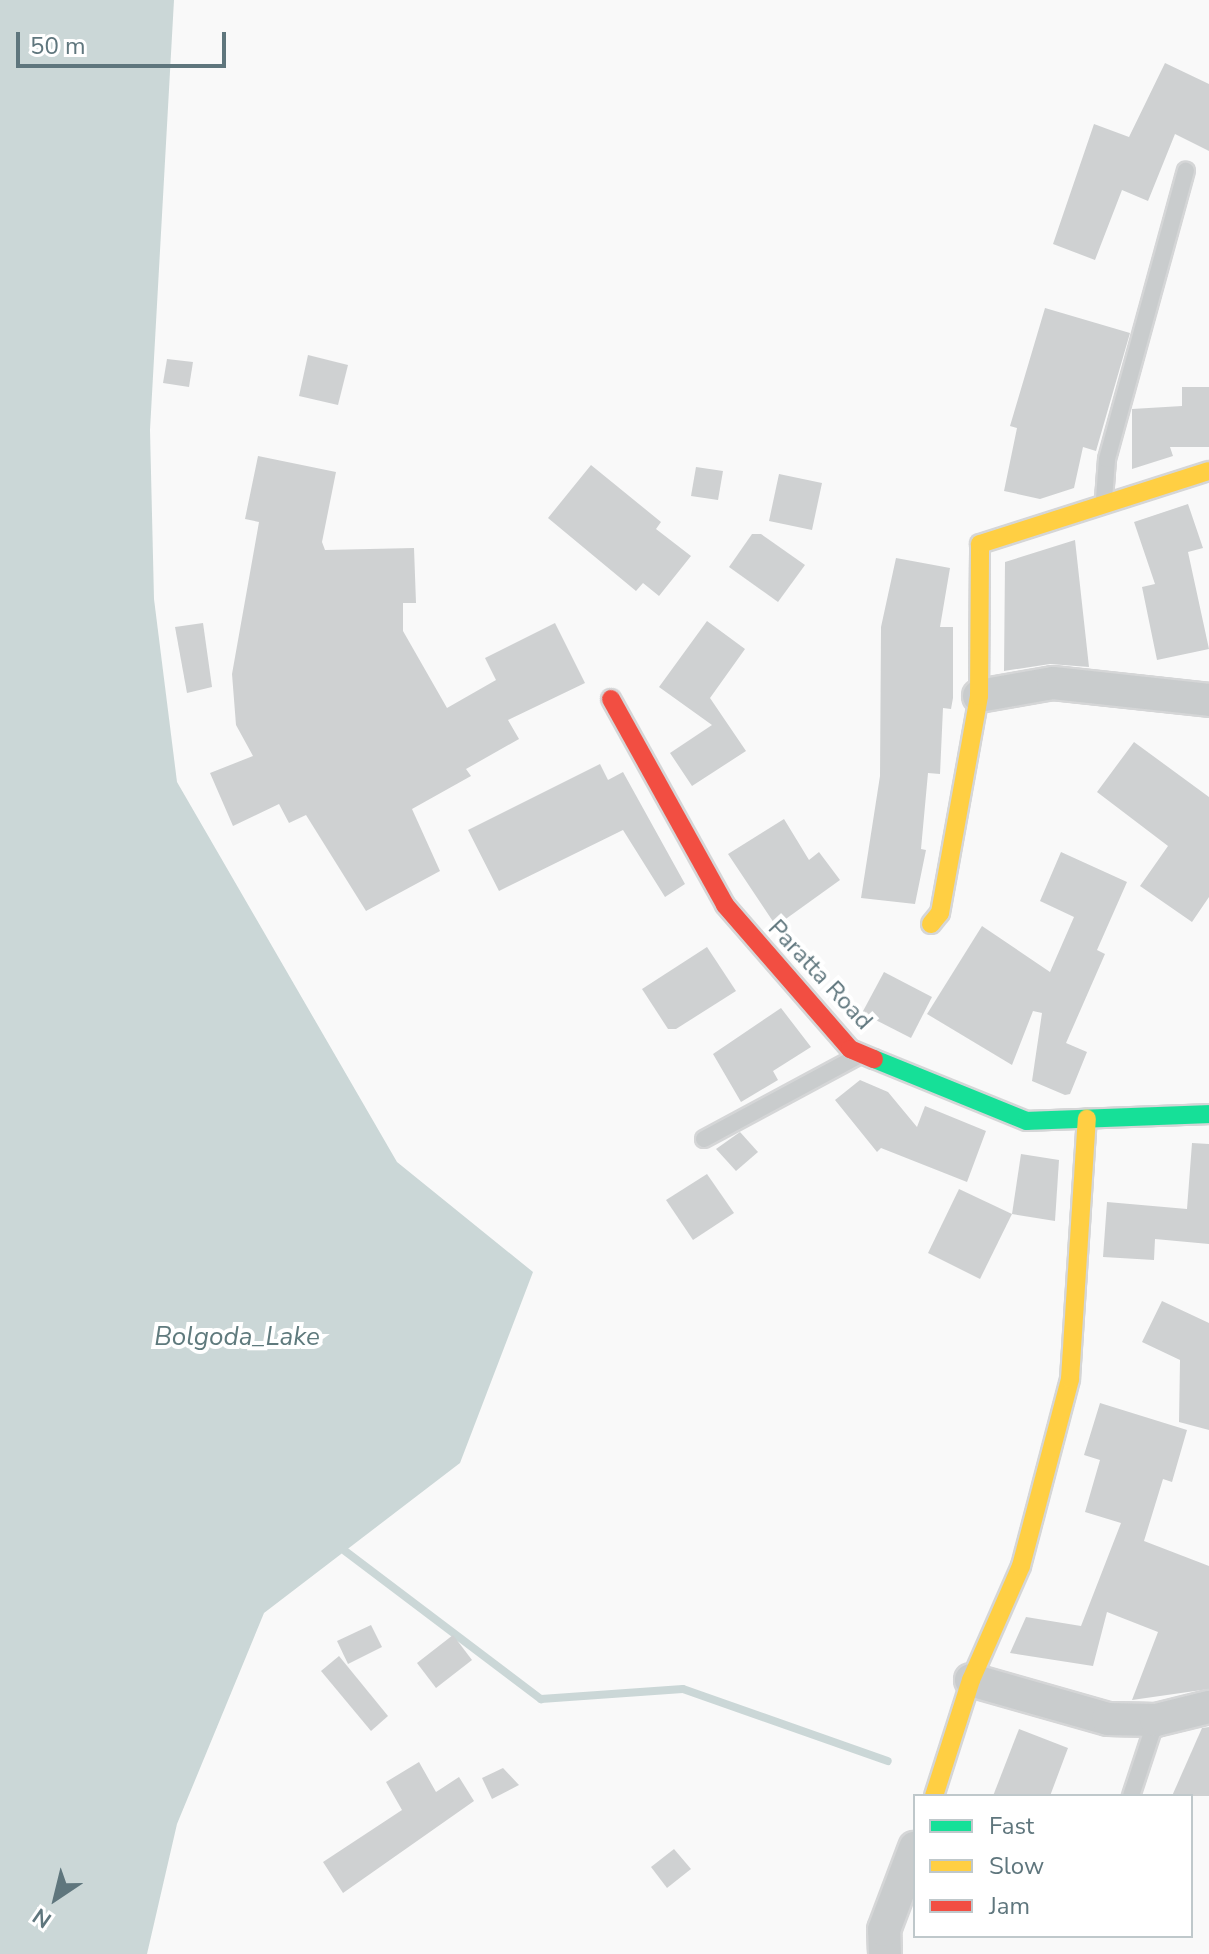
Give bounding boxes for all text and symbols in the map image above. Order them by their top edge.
scale bar [20,16,230,66]
text: 50 m [30,30,86,62]
street label: Paratta Road [762,914,878,1036]
water label: Bolgoda_Lake [154,1321,320,1353]
legend [913,1794,1193,1938]
text: Fast [989,1810,1034,1842]
text: Slow [989,1850,1044,1882]
north arrow [16,1858,96,1938]
text: Jam [989,1890,1030,1922]
text: N [27,1901,58,1935]

